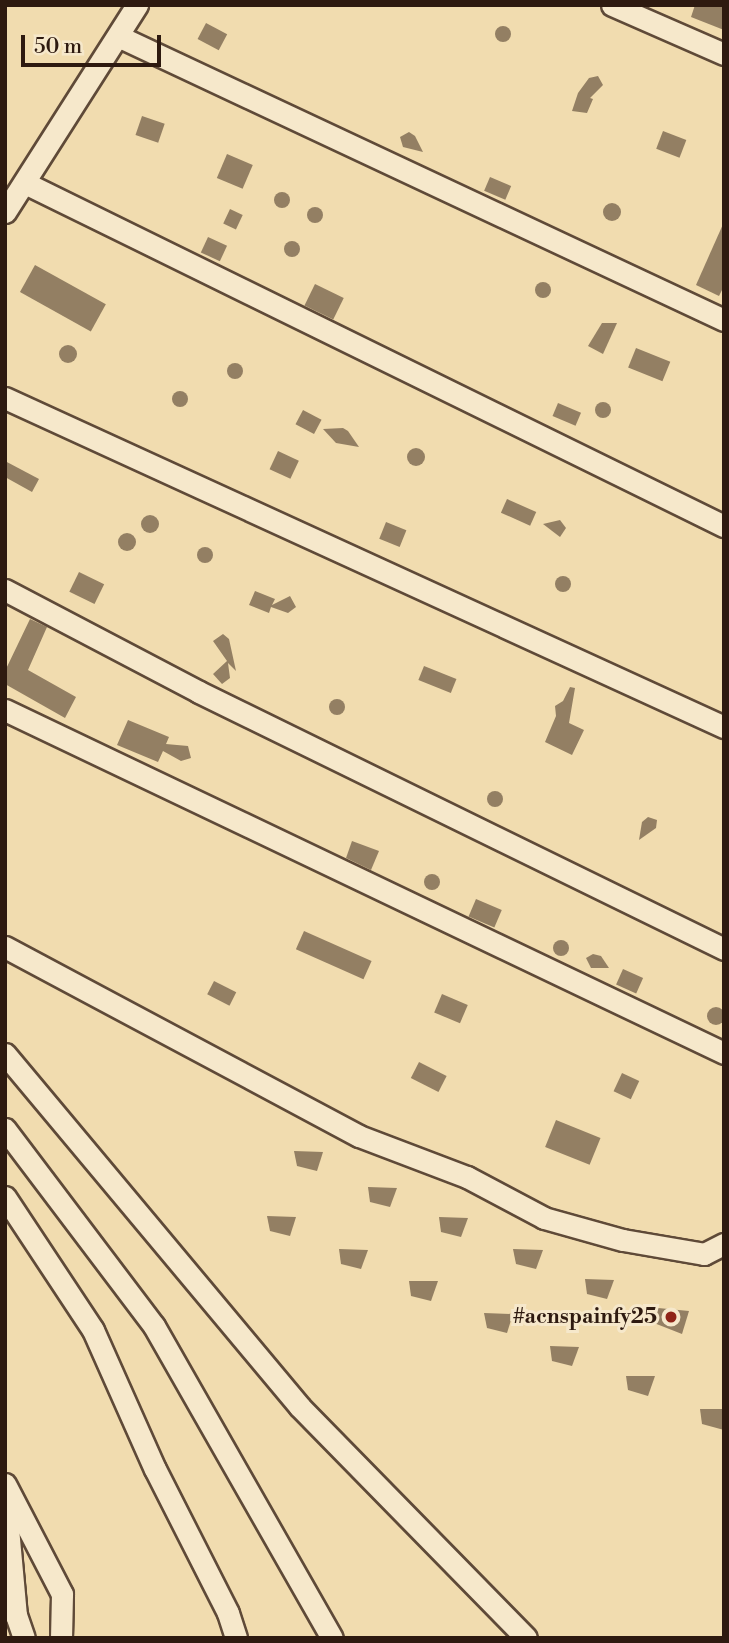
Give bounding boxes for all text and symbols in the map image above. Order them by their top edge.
scale bar [24,21,164,65]
text: 50 m [34,34,82,60]
place label: #acnspainfy25 [513,1304,657,1330]
marker: #acnspainfy25 [663,1309,679,1325]

